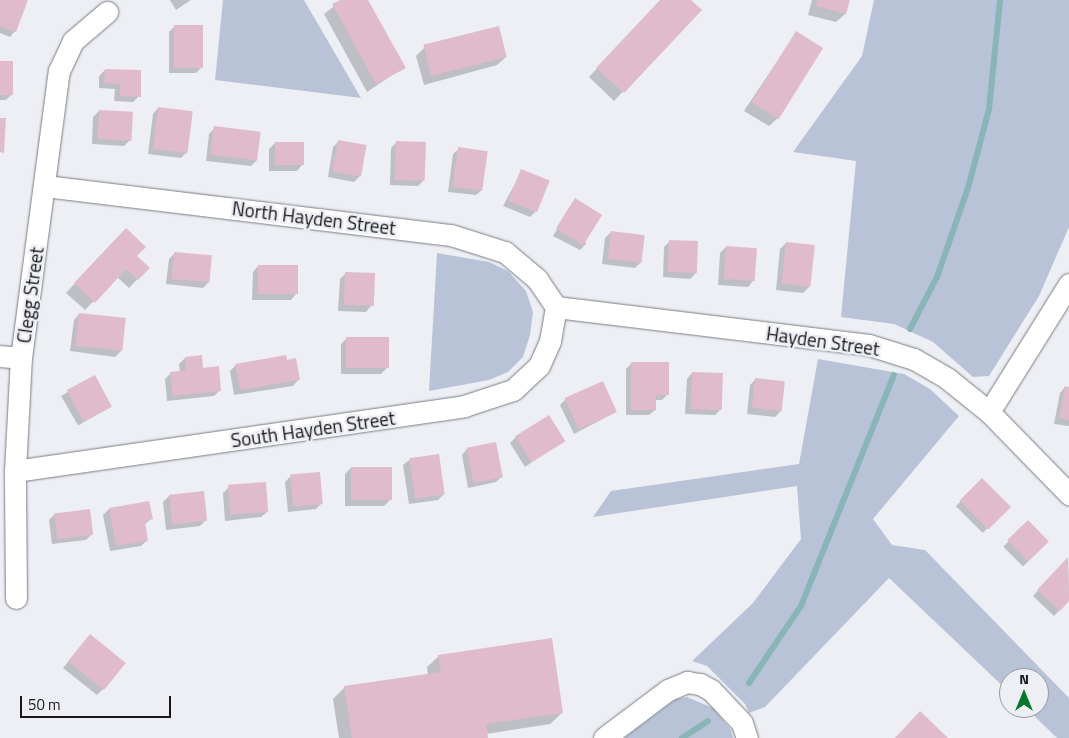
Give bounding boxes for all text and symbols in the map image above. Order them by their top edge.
street label: North Hayden Street [231,197,397,239]
street label: Clegg Street [12,245,48,345]
street label: Hayden Street [765,322,881,360]
street label: South Hayden Street [229,406,397,452]
north arrow [999,668,1049,718]
text: N [1019,668,1029,689]
scale bar [22,686,174,718]
text: 50 m [28,693,61,716]

